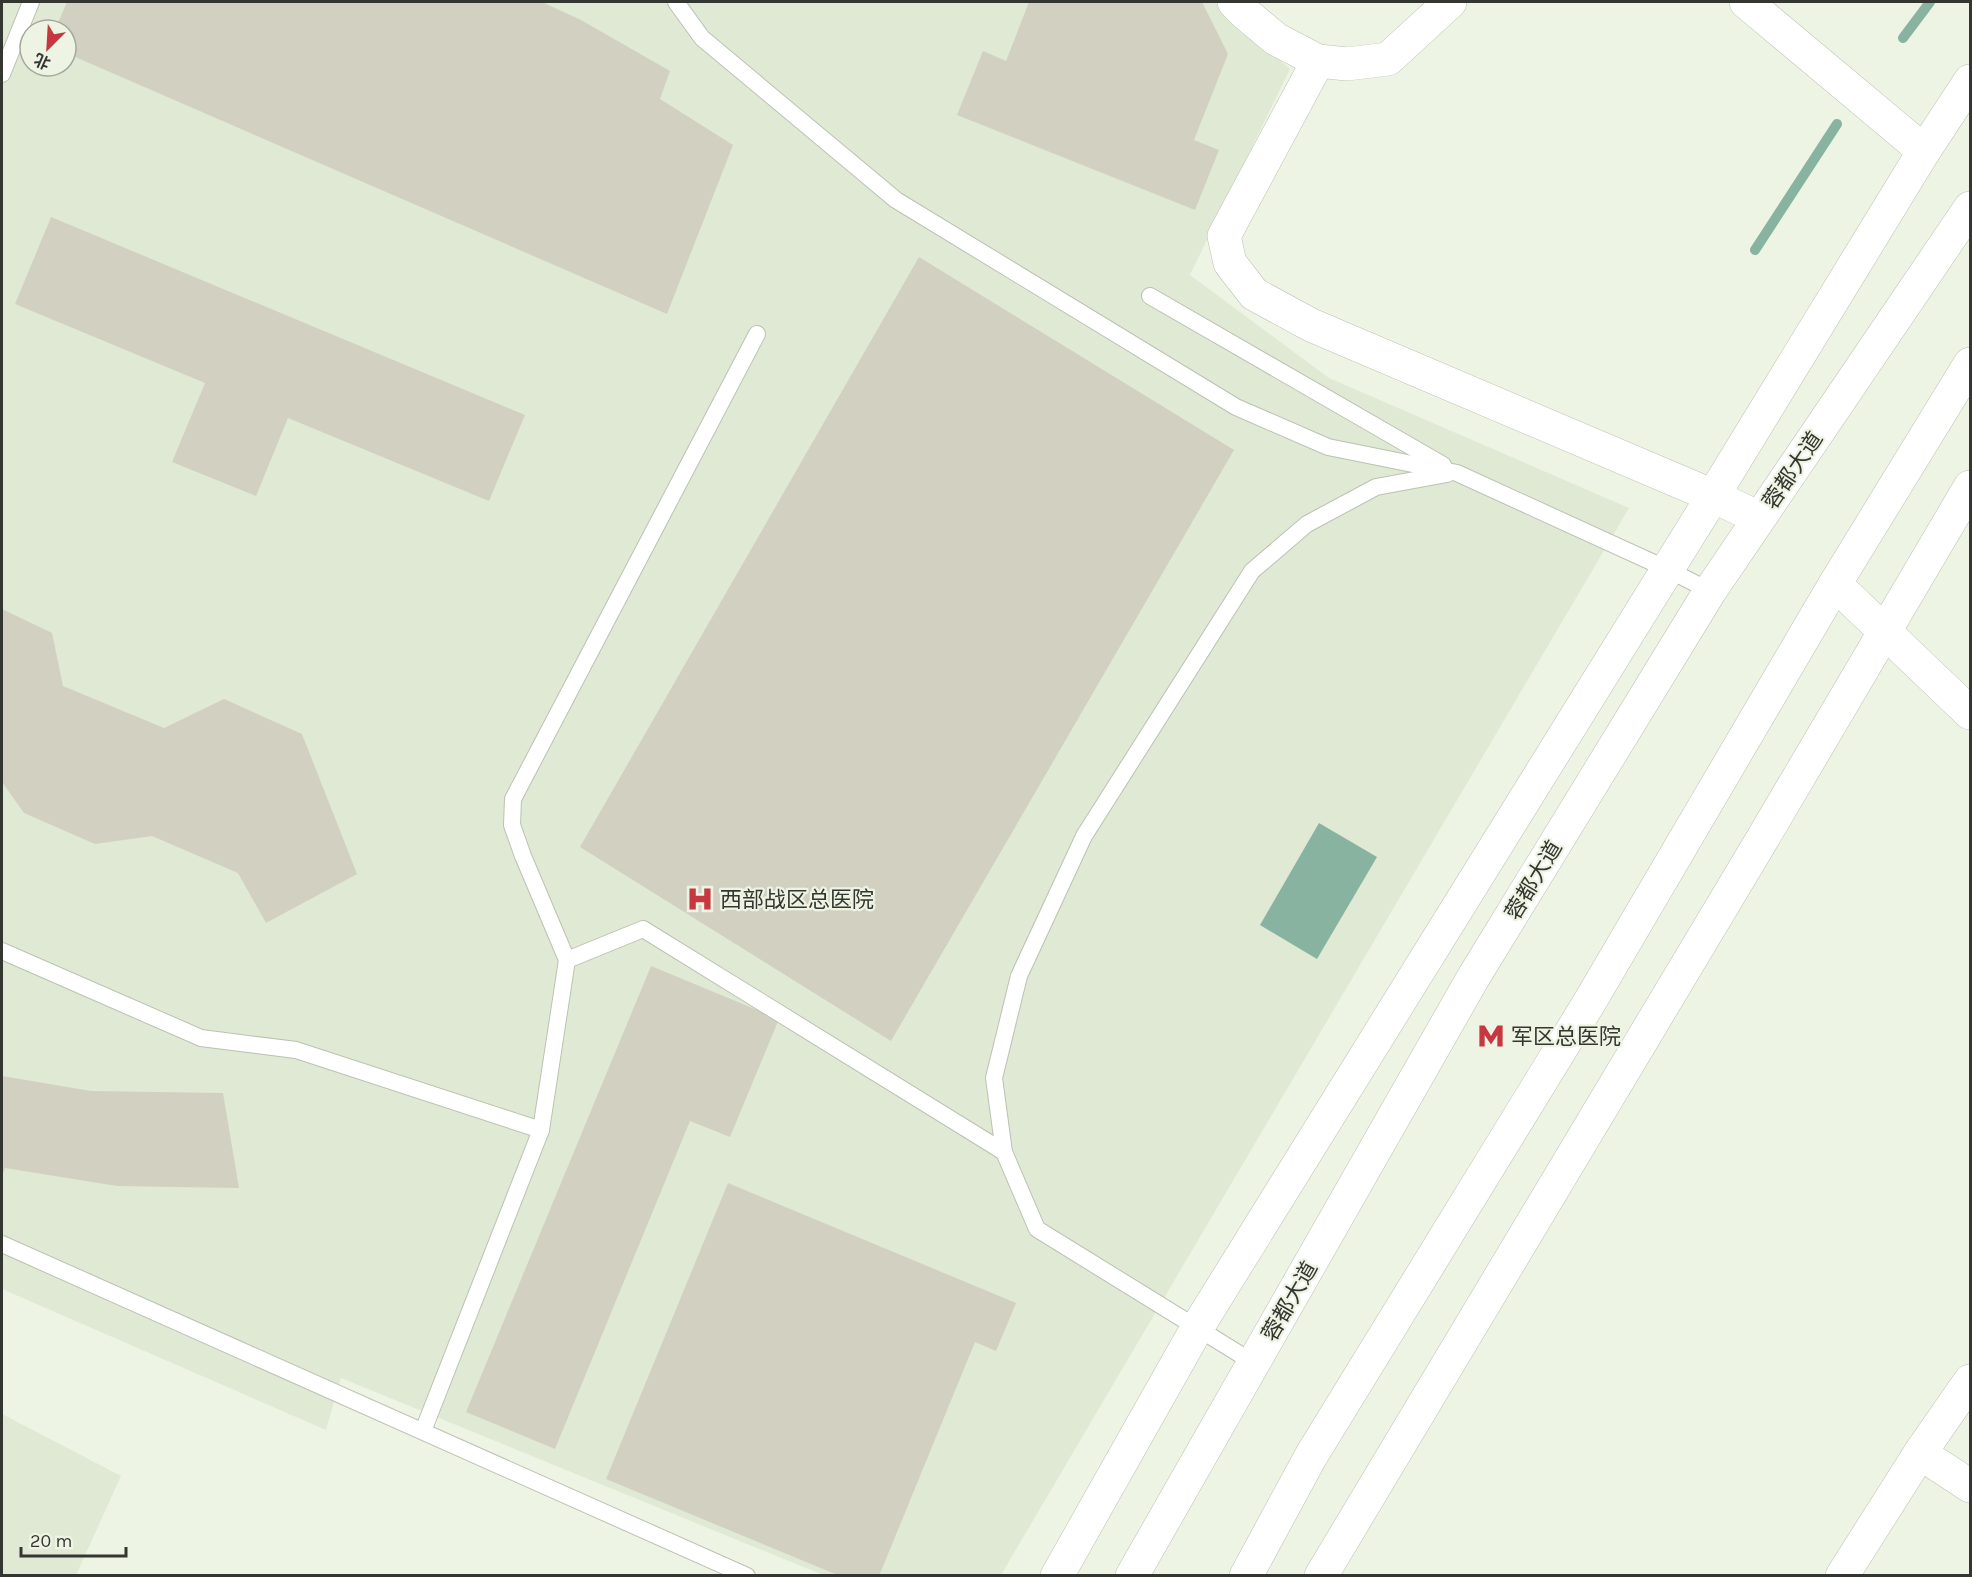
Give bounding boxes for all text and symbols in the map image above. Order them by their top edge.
north arrow [18,18,78,78]
text: 北 [31,49,53,73]
street label: 蓉都大道 [1757,427,1828,514]
street label: 蓉都大道 [1500,836,1568,925]
hospital icon: 西部战区总医院 [685,884,715,914]
place label: 西部战区总医院 [720,887,874,913]
metro station icon: 军区总医院 [1476,1021,1506,1051]
place label: 军区总医院 [1511,1024,1621,1050]
street label: 蓉都大道 [1257,1257,1323,1346]
scale bar [21,1520,126,1558]
text: 20 m [30,1530,72,1552]

